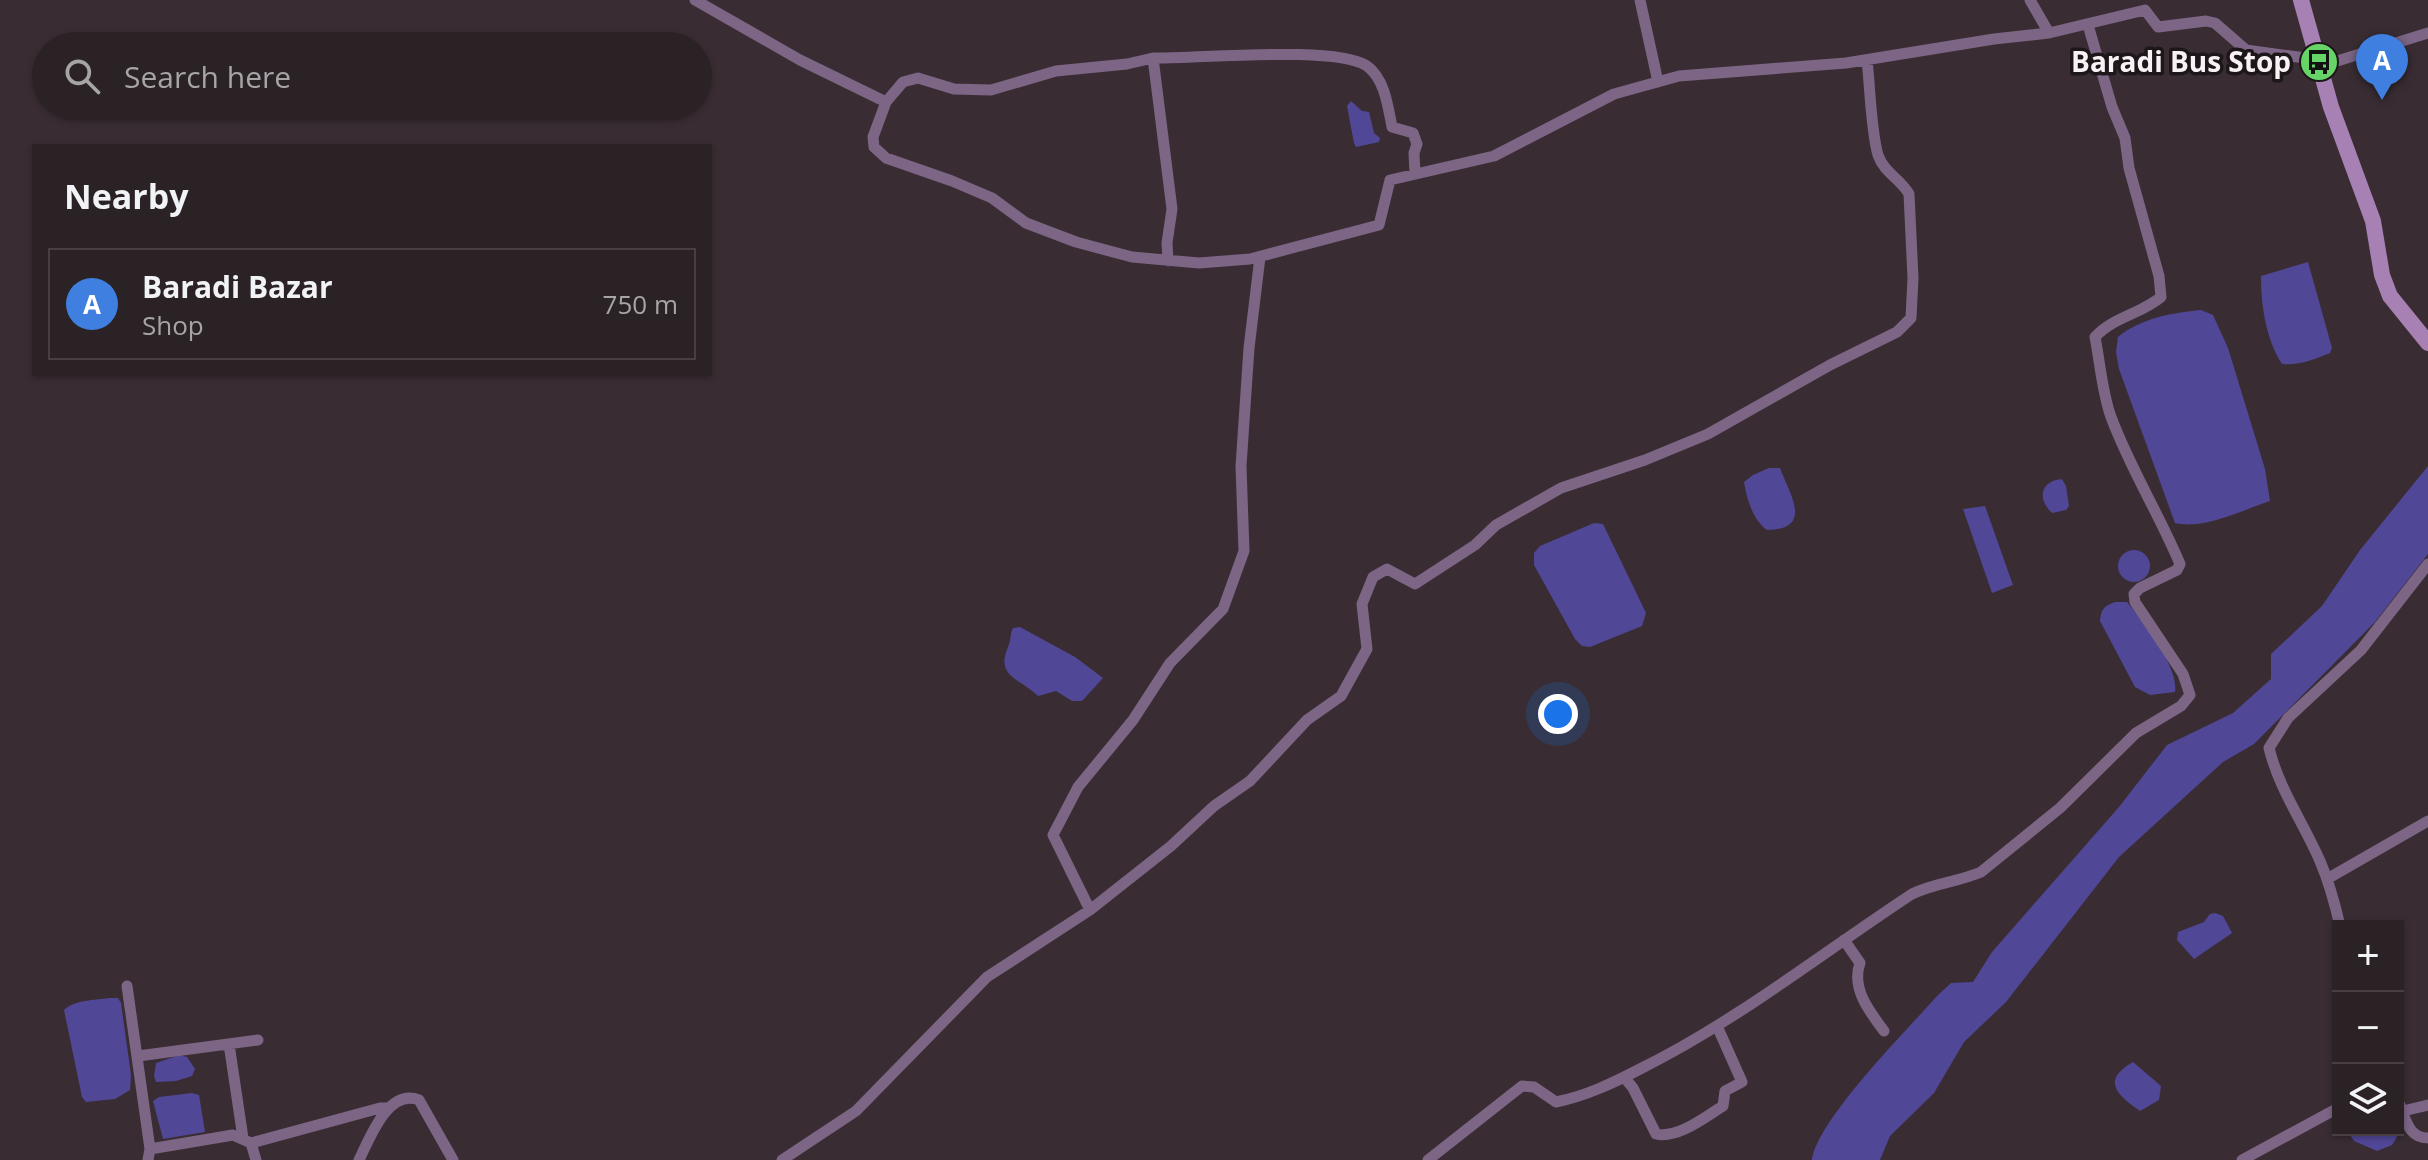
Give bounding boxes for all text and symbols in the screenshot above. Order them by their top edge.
search box [32,32,712,120]
pin: A [2356,34,2408,100]
bus stop icon: Baradi Bus Stop [2298,41,2340,83]
place label: Baradi Bus Stop [2071,42,2291,80]
icon: search [60,54,104,98]
text: Search here [124,56,291,97]
text: Nearby [64,173,189,219]
text: Baradi Bazar [142,266,333,307]
text: A [83,286,101,322]
text: 750 m [603,286,678,322]
text: Shop [142,307,204,343]
your location [1538,694,1578,734]
map controls [2332,920,2404,1136]
button: + [2332,920,2404,992]
button: − [2332,992,2404,1064]
button: layers [2332,1064,2404,1136]

